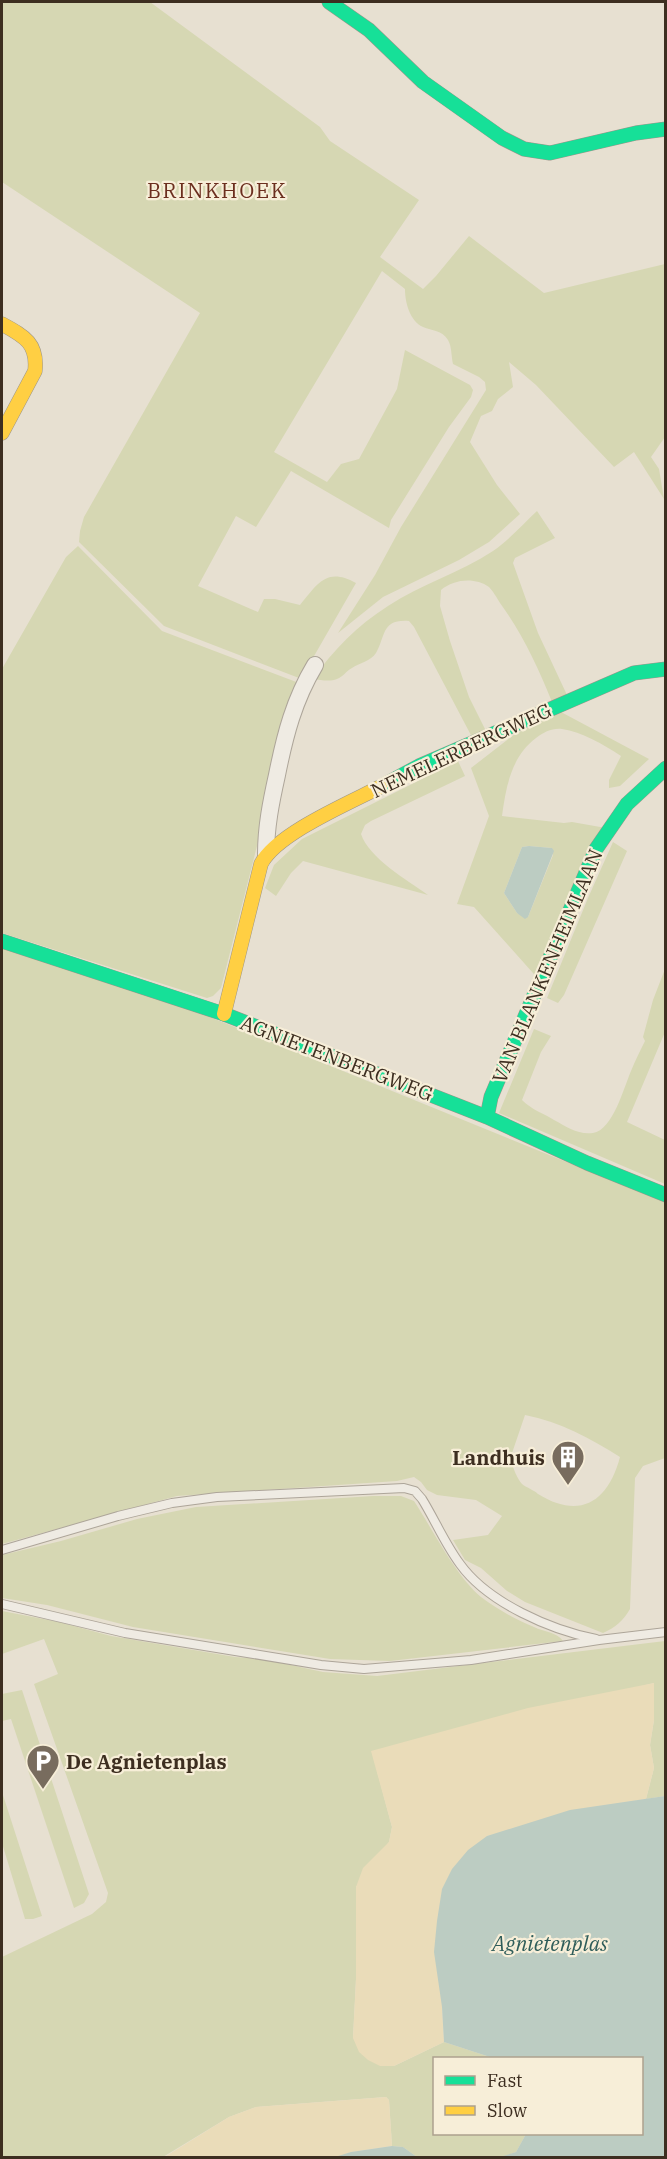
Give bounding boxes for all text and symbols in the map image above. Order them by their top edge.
district label: BRINKHOEK [147,176,287,204]
street label: NEMELERBERGWEG [366,696,556,804]
street label: VAN BLANKENHEIMLAAN [485,845,609,1087]
street label: AGNIETENBERGWEG [237,1009,437,1107]
building icon: Landhuis [550,1439,586,1486]
place label: Landhuis [452,1444,545,1471]
parking icon: De Agnietenplas [25,1743,61,1790]
place label: De Agnietenplas [66,1748,227,1775]
water label: Agnietenplas [490,1929,608,1957]
legend [433,2057,643,2135]
text: Fast [487,2069,522,2092]
text: Slow [487,2099,527,2122]

